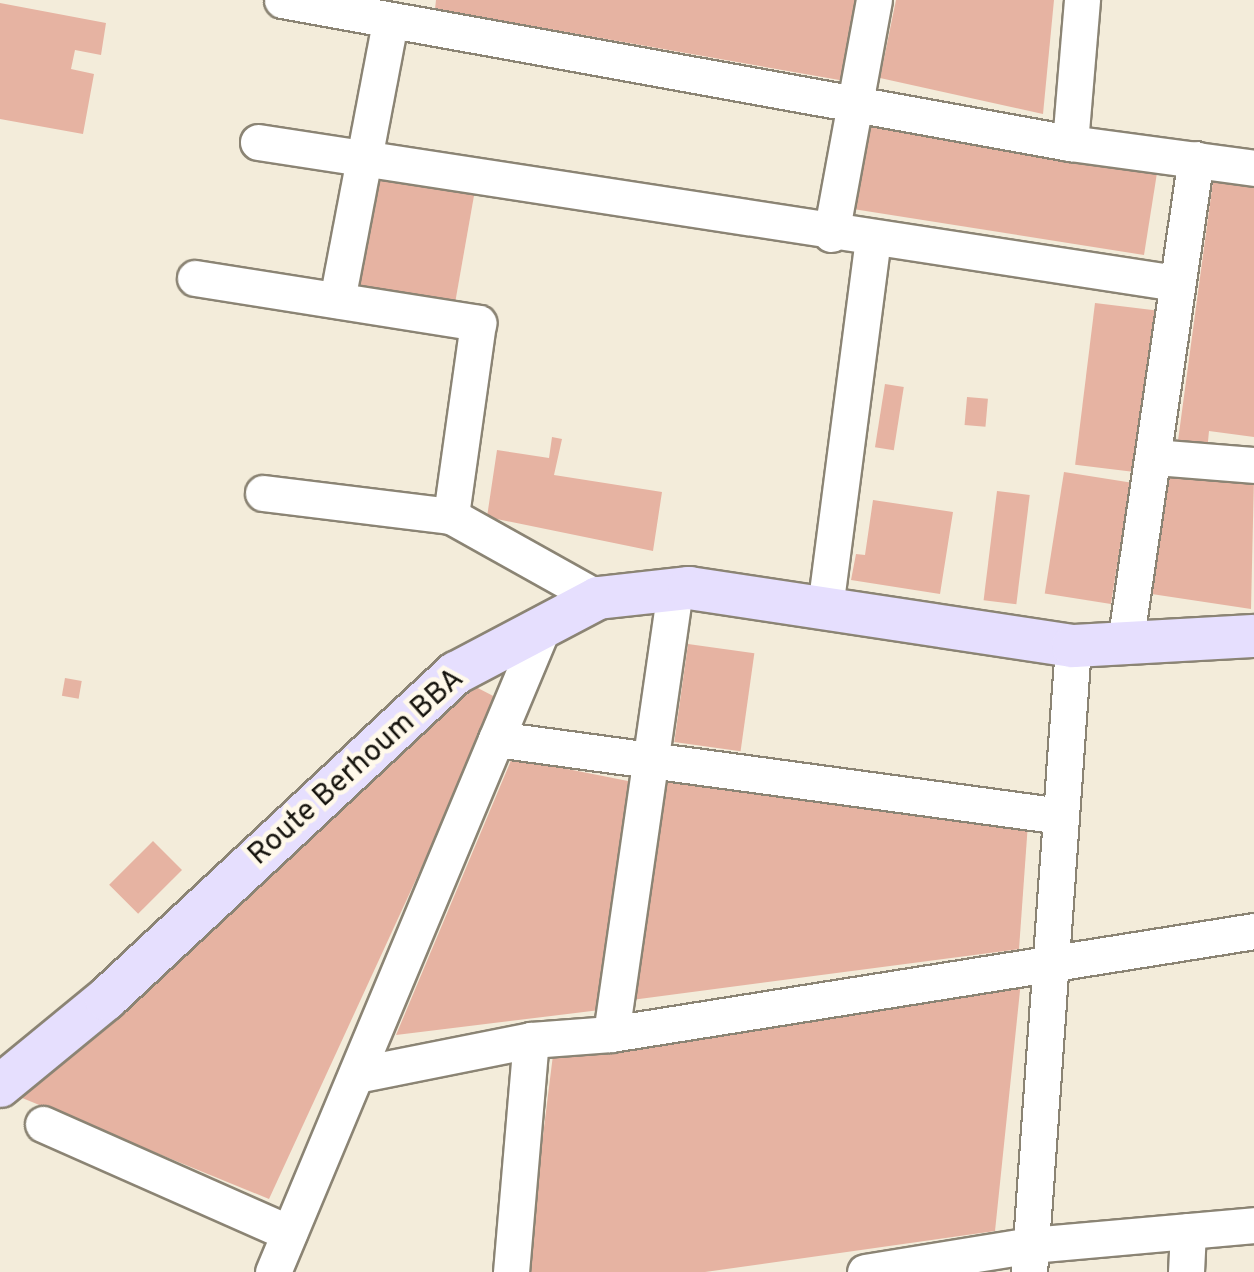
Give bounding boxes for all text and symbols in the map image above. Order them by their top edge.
street label: Route Berhoum BBA [242,662,472,874]

